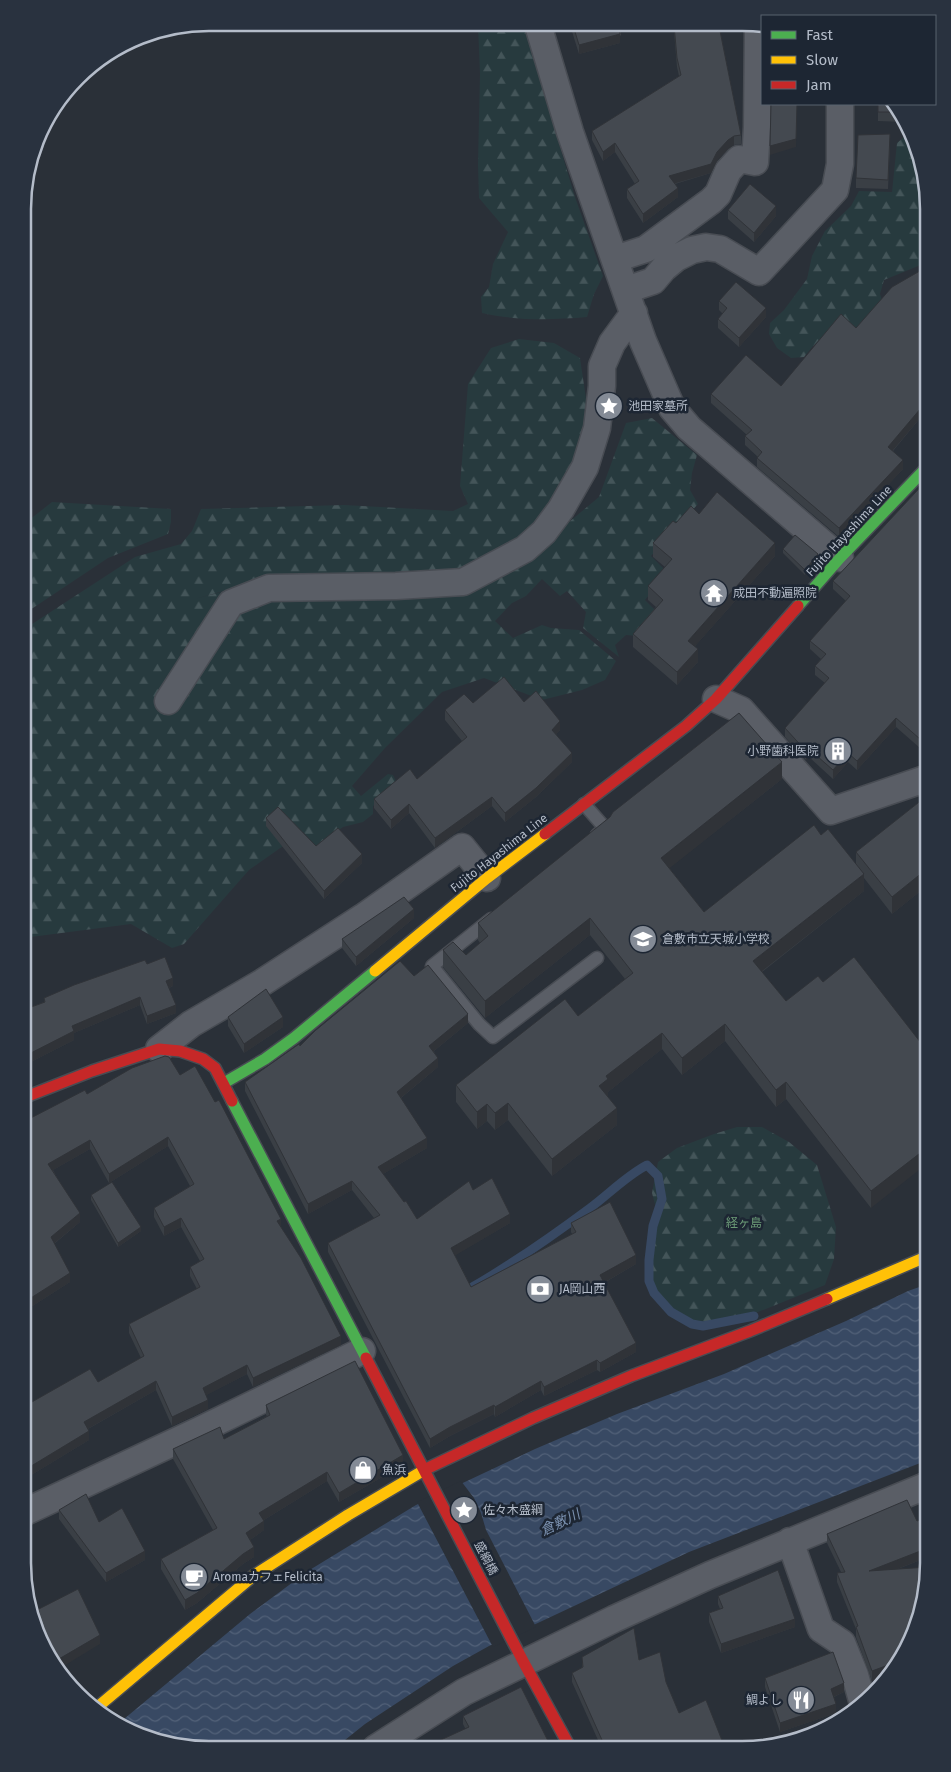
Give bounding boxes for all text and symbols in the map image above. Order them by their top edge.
legend [761,15,936,105]
text: Fast [806,26,833,44]
text: Slow [806,51,838,69]
text: Jam [806,76,832,94]
place icon: 池田家墓所 [594,391,624,421]
place label: 池田家墓所 [628,399,688,413]
street label: Fujito Hayashima Line [803,483,895,579]
temple icon: 成田不動遍照院 [699,578,729,608]
place label: 成田不動遍照院 [733,586,817,600]
building icon: 小野歯科医院 [823,736,853,766]
place label: 小野歯科医院 [747,744,819,758]
street label: Fujito Hayashima Line [448,811,550,895]
school or university icon: 倉敷市立天城小学校 [628,924,658,954]
place label: 倉敷市立天城小学校 [662,932,770,946]
park label: 経ヶ島 [726,1216,762,1230]
bank icon: JA岡山西 [525,1274,555,1304]
place label: JA岡山西 [559,1282,606,1296]
shop icon: 魚浜 [348,1455,378,1485]
place label: 魚浜 [382,1463,406,1477]
place icon: 佐々木盛綱 [449,1495,479,1525]
place label: 佐々木盛綱 [483,1503,543,1517]
water label: 倉敷川 [538,1505,585,1539]
street label: 盛綱橋 [472,1539,500,1577]
cafe icon: AromaカフェFelicita [179,1562,209,1592]
place label: AromaカフェFelicita [213,1570,323,1584]
restaurant icon: 鯛よし [786,1685,816,1715]
place label: 鯛よし [746,1693,782,1707]

